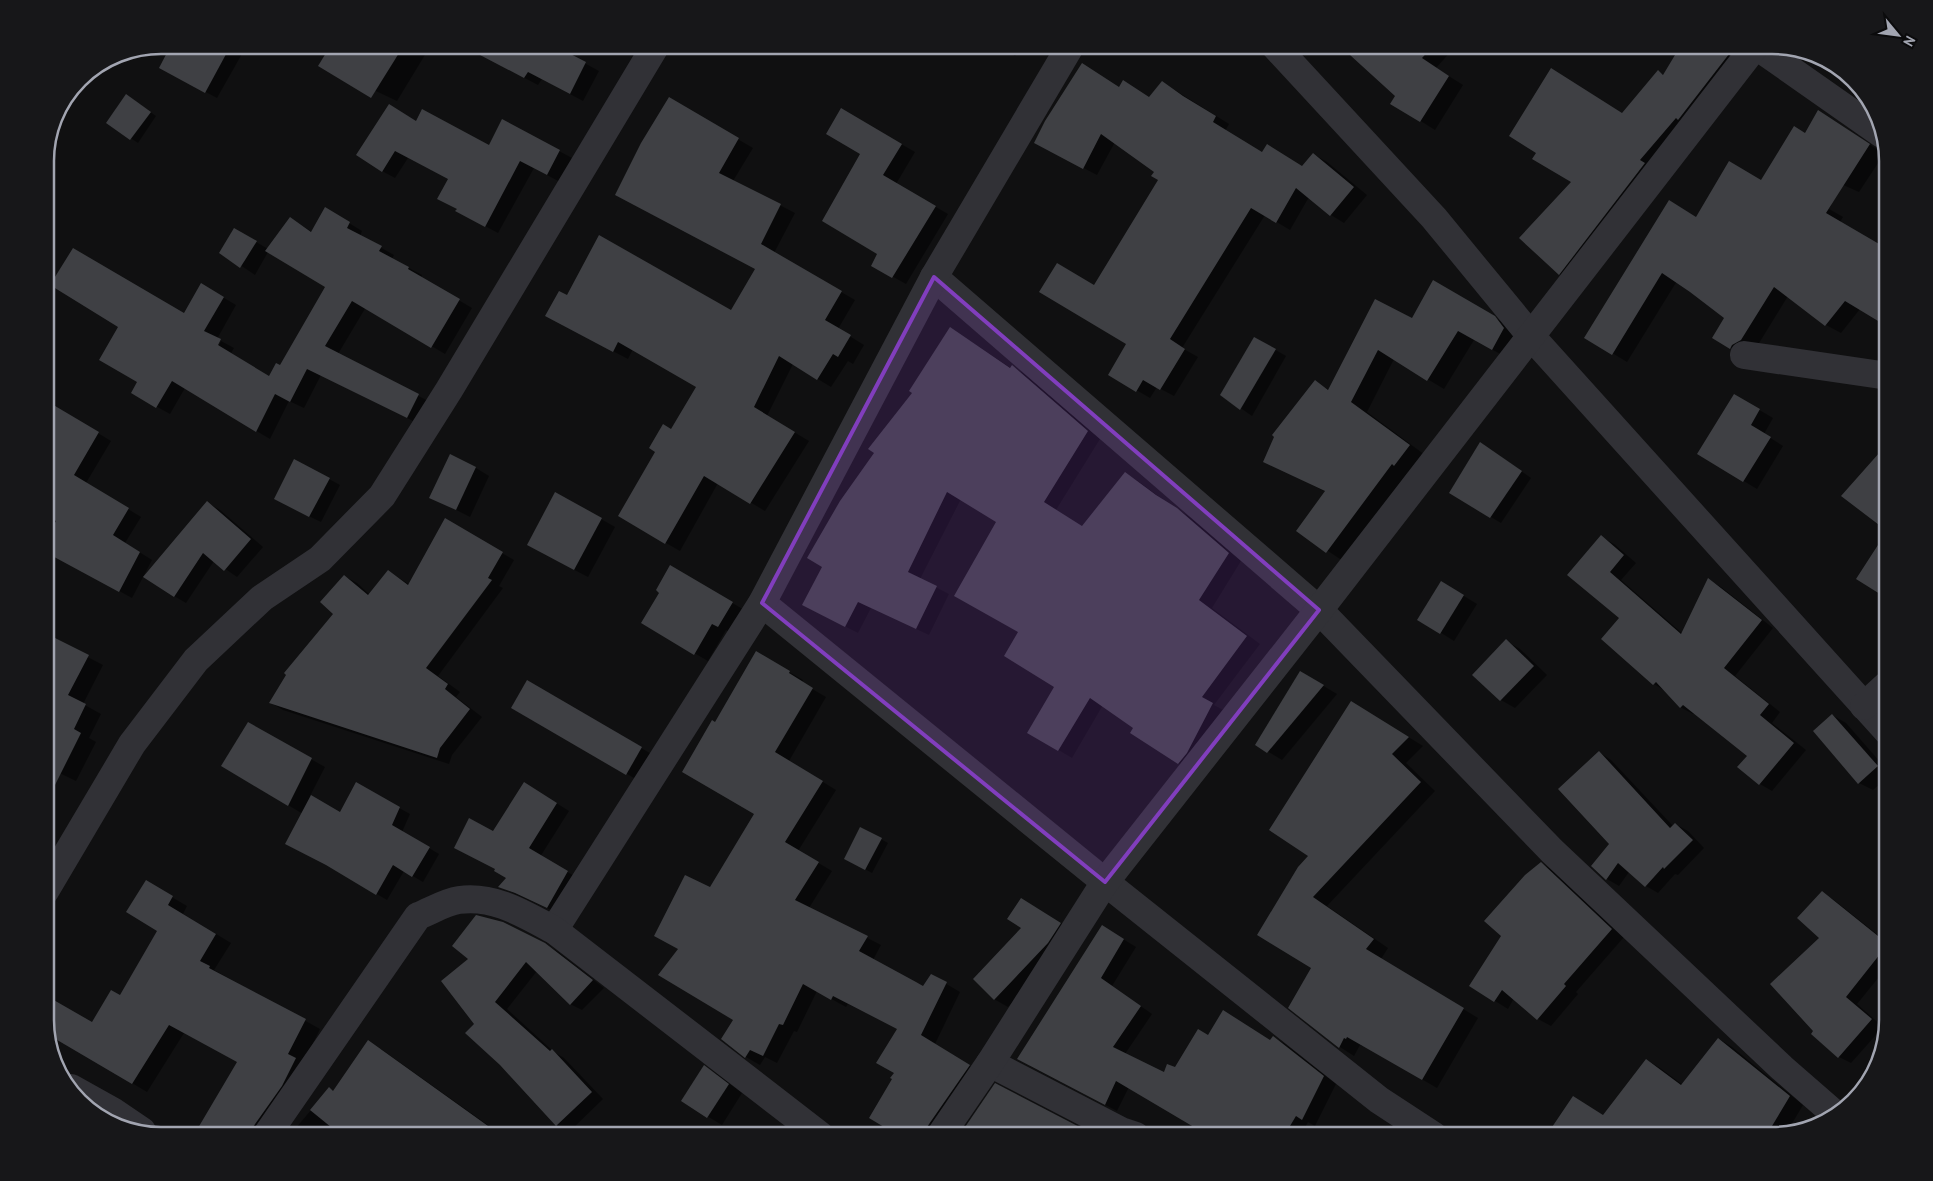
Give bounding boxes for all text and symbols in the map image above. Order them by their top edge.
north arrow [1873,10,1923,60]
text: N [1899,33,1919,50]

